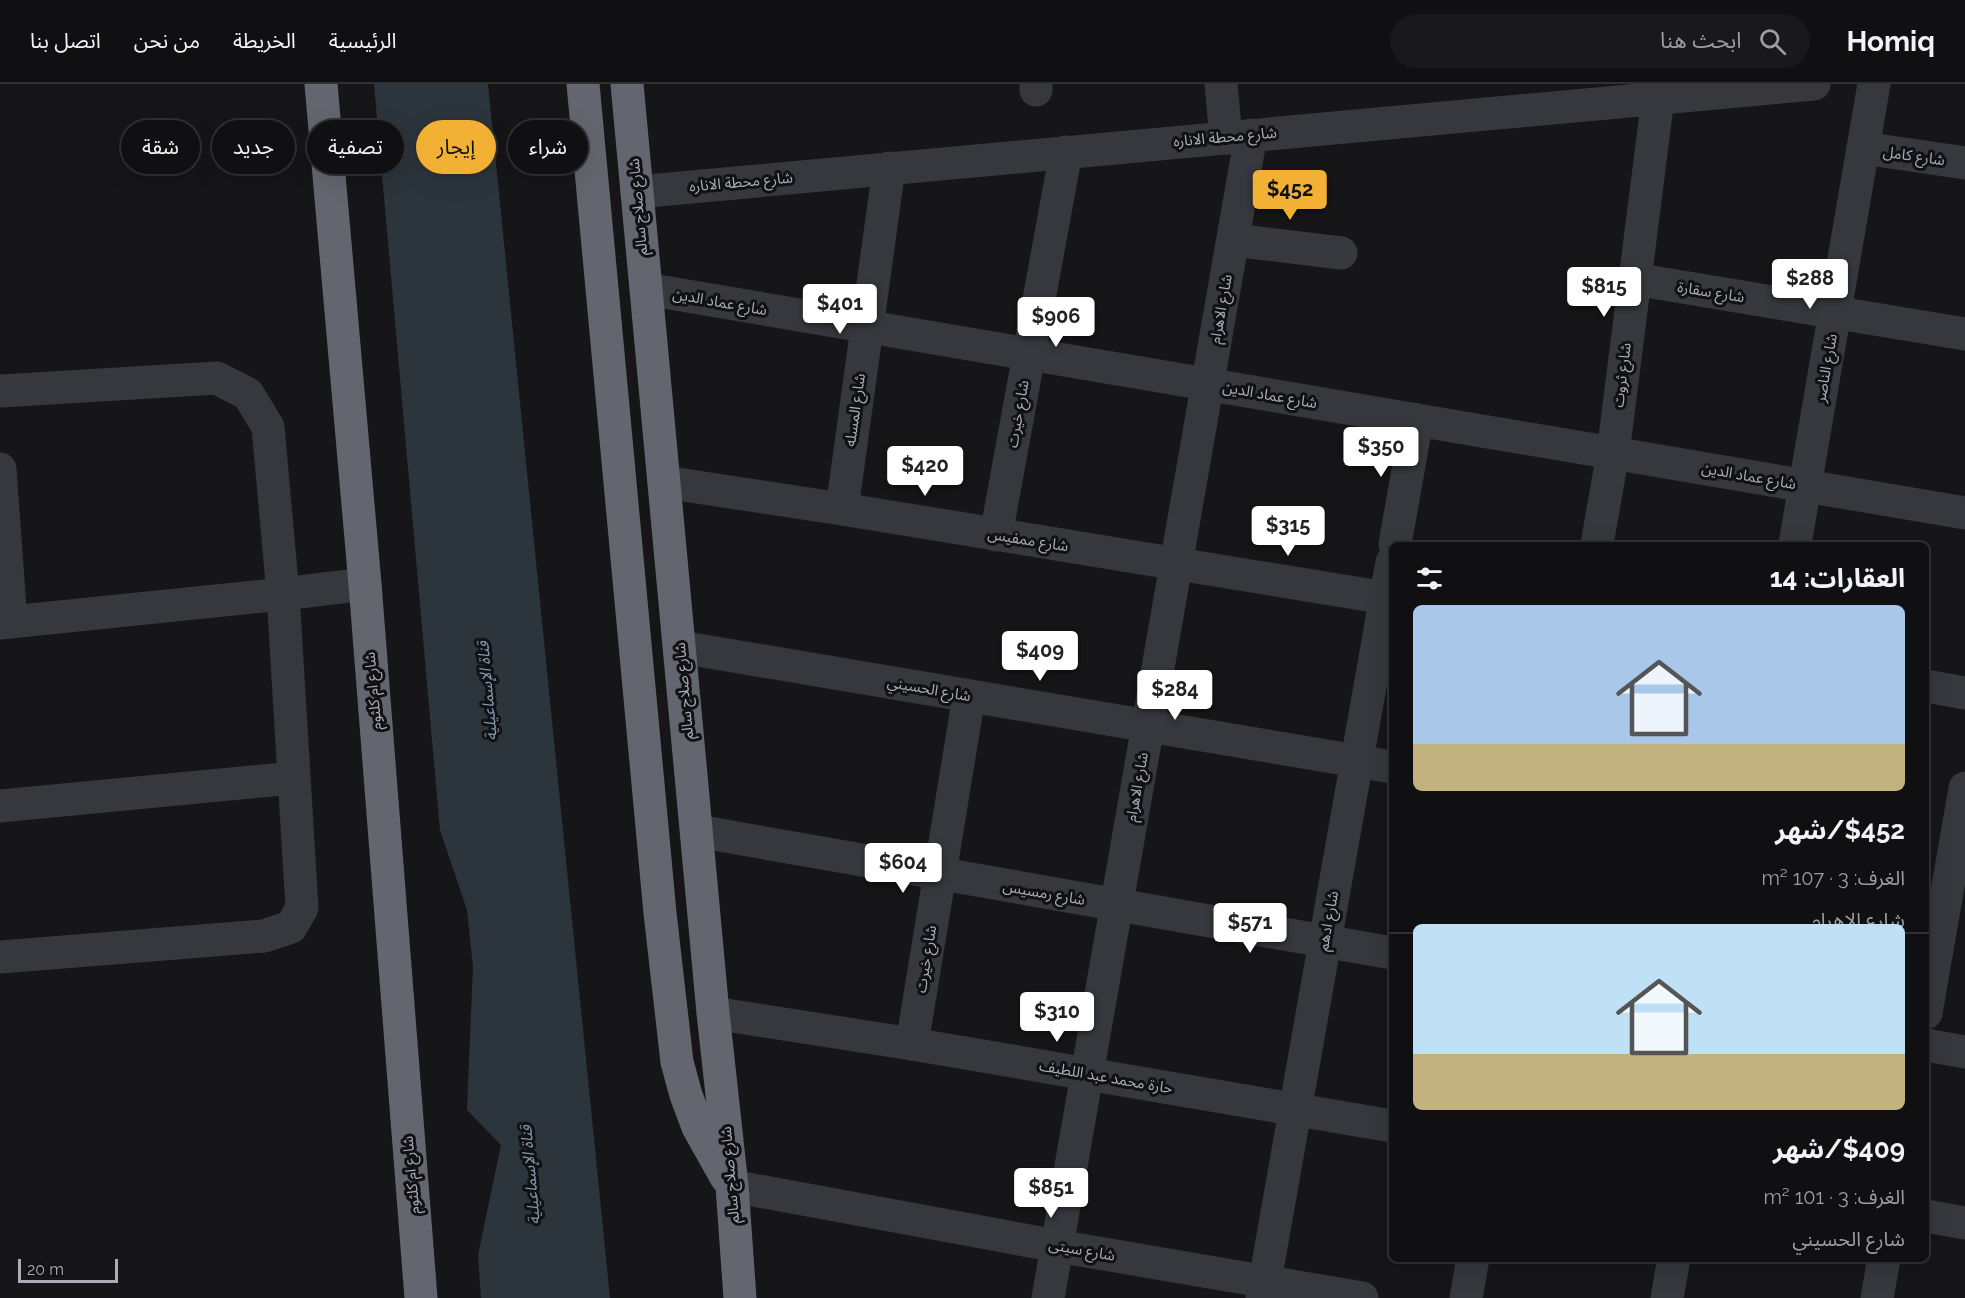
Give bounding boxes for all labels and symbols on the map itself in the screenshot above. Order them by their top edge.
street label: شارع محطة الاناره [1172,123,1278,153]
street label: شارع كامل [1881,143,1946,172]
street label: شارع صلاح سالم [625,157,654,256]
street label: شارع محطة الاناره [688,168,794,198]
pin: $452 [1254,170,1326,221]
pin: $288 [1774,259,1846,310]
pin: $815 [1568,267,1640,318]
street label: شارع الاهرام [1206,273,1239,346]
street label: شارع سقارة [1676,278,1746,309]
pin: $401 [804,284,876,335]
street label: شارع عماد الدين [671,285,769,322]
pin: $906 [1020,297,1092,348]
street label: شارع الناصر [1811,332,1844,405]
street label: شارع ثروت [1609,341,1638,409]
street label: شارع المسله [841,372,872,448]
street label: شارع عماد الدين [1221,378,1319,415]
street label: شارع خيرت [1003,379,1036,450]
pin: $350 [1345,427,1417,478]
pin: $420 [889,446,961,497]
street label: شارع عماد الدين [1700,459,1798,496]
pin: $315 [1252,506,1324,557]
street label: شارع ممفيس [986,525,1070,558]
pin: $409 [1004,631,1076,682]
water label: قناة الإسماعيلية [473,639,502,742]
street label: شارع صلاح سالم [671,641,700,740]
street label: شارع ام كلثوم [361,651,388,731]
pin: $284 [1139,670,1211,721]
street label: شارع الحسيني [885,673,972,708]
street label: شارع الاهرام [1122,751,1155,824]
pin: $604 [867,843,939,894]
street label: شارع رمسيس [1001,877,1087,912]
street label: شارع ادهم [1314,889,1345,953]
pin: $571 [1214,903,1286,954]
street label: شارع خيرت [912,924,943,995]
pin: $310 [1021,992,1093,1043]
street label: حارة محمد عبد اللطيف [1038,1056,1174,1098]
water label: قناة الإسماعيلية [516,1123,545,1226]
street label: شارع صلاح سالم [717,1125,746,1224]
street label: شارع ام كلثوم [399,1135,426,1215]
pin: $851 [1015,1168,1087,1219]
street label: شارع سيتى [1047,1235,1117,1268]
scale bar [18,1256,118,1284]

